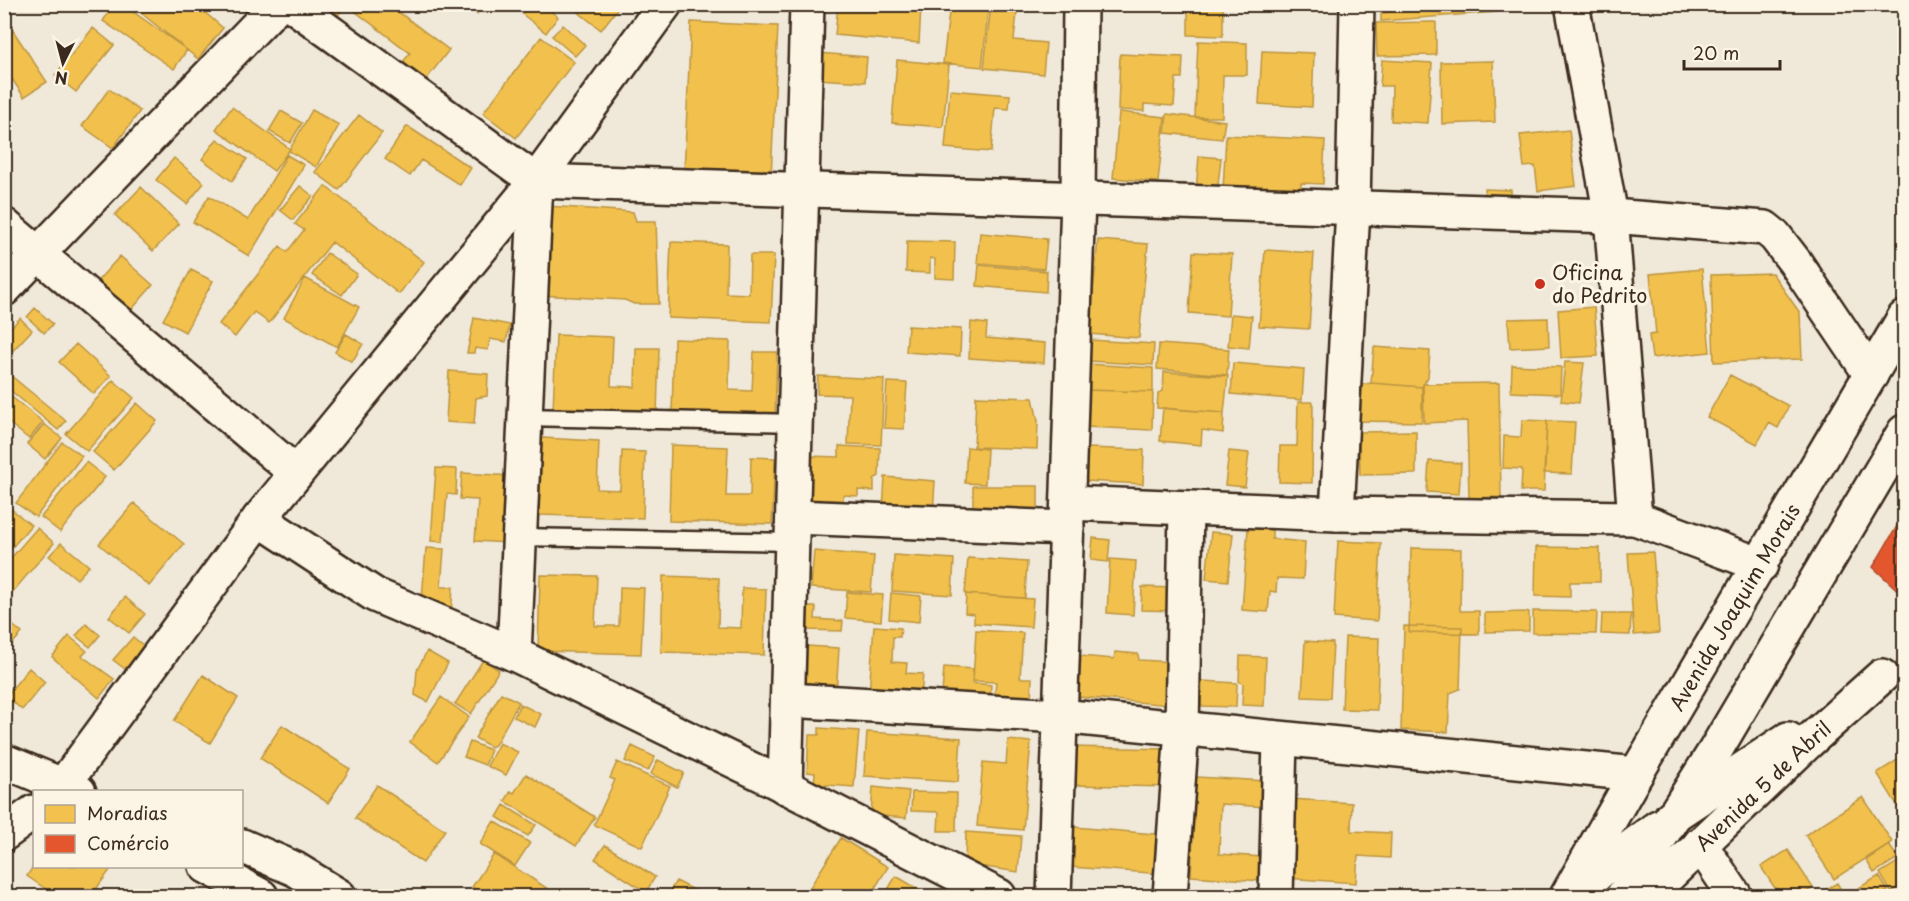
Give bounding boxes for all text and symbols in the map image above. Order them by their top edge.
north arrow [33,33,93,93]
scale bar [1684,33,1780,71]
text: 20 m [1693,39,1739,66]
text: N [54,66,69,92]
place label: Oficina do Pedrito [1552,257,1647,310]
marker: Oficina do Pedrito [1533,277,1547,291]
street label: Avenida Joaquim Morais [1662,498,1807,716]
street label: Avenida 5 de Abril [1688,714,1837,858]
legend [33,790,243,868]
text: Moradias [87,799,168,826]
text: Comércio [87,829,169,856]

